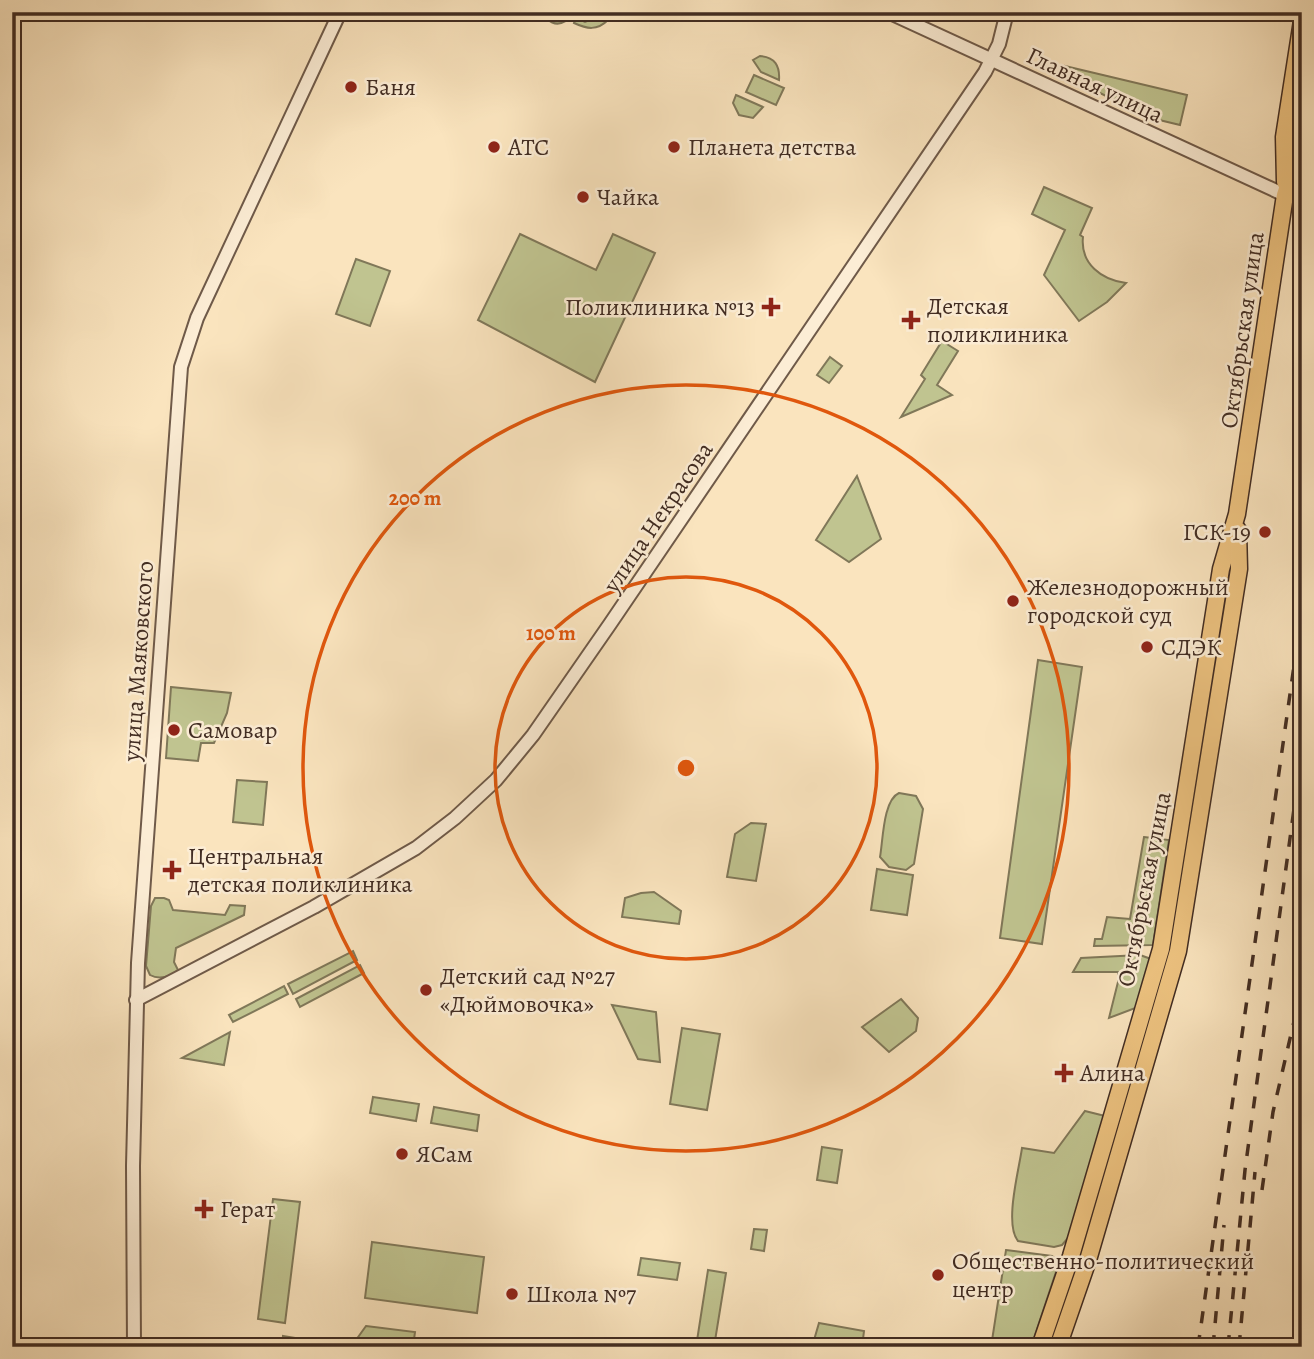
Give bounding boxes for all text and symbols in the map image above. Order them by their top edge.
street label: Главная улица [1021,39,1169,131]
place label: Баня [365,71,416,103]
marker: Баня [343,79,359,95]
place label: АТС [507,131,549,163]
place label: Планета детства [688,131,856,163]
marker: АТС [486,139,502,155]
marker: Планета детства [666,139,682,155]
place label: Чайка [597,181,659,213]
marker: Чайка [575,189,591,205]
street label: Октябрьская улица [1212,230,1272,430]
place label: Детская поликлиника [927,290,1068,350]
place label: Поликлиника №13 [565,291,755,323]
marker: Поликлиника №13 [761,297,781,317]
marker: Детская поликлиника [901,310,921,330]
street label: улица Некрасова [595,435,720,599]
text: 200 m [389,484,442,512]
place label: ГСК-19 [1183,516,1251,548]
marker: ГСК-19 [1257,524,1273,540]
street label: улица Маяковского [115,560,161,763]
place label: Железнодорожный городской суд [1027,571,1229,631]
marker: Железнодорожный городской суд [1005,593,1021,609]
text: 100 m [526,619,576,647]
place label: СДЭК [1161,631,1222,663]
marker: СДЭК [1139,639,1155,655]
place label: Самовар [188,714,277,746]
marker: Самовар [166,722,182,738]
centre of rings [674,756,698,780]
street label: Октябрьская улица [1109,789,1179,989]
place label: Центральная детская поликлиника [187,840,412,900]
marker: Центральная детская поликлиника [162,860,182,880]
place label: Детский сад №27 «Дюймовочка» [440,960,616,1020]
marker: Детский сад №27 «Дюймовочка» [418,982,434,998]
place label: Алина [1079,1057,1145,1089]
marker: Алина [1054,1063,1074,1083]
place label: ЯСам [416,1138,473,1170]
marker: ЯСам [394,1146,410,1162]
place label: Герат [220,1193,276,1225]
marker: Герат [194,1199,214,1219]
place label: Общественно-политический центр [952,1245,1254,1305]
marker: Общественно-политический центр [930,1267,946,1283]
place label: Школа №7 [526,1278,637,1310]
marker: Школа №7 [504,1286,520,1302]

